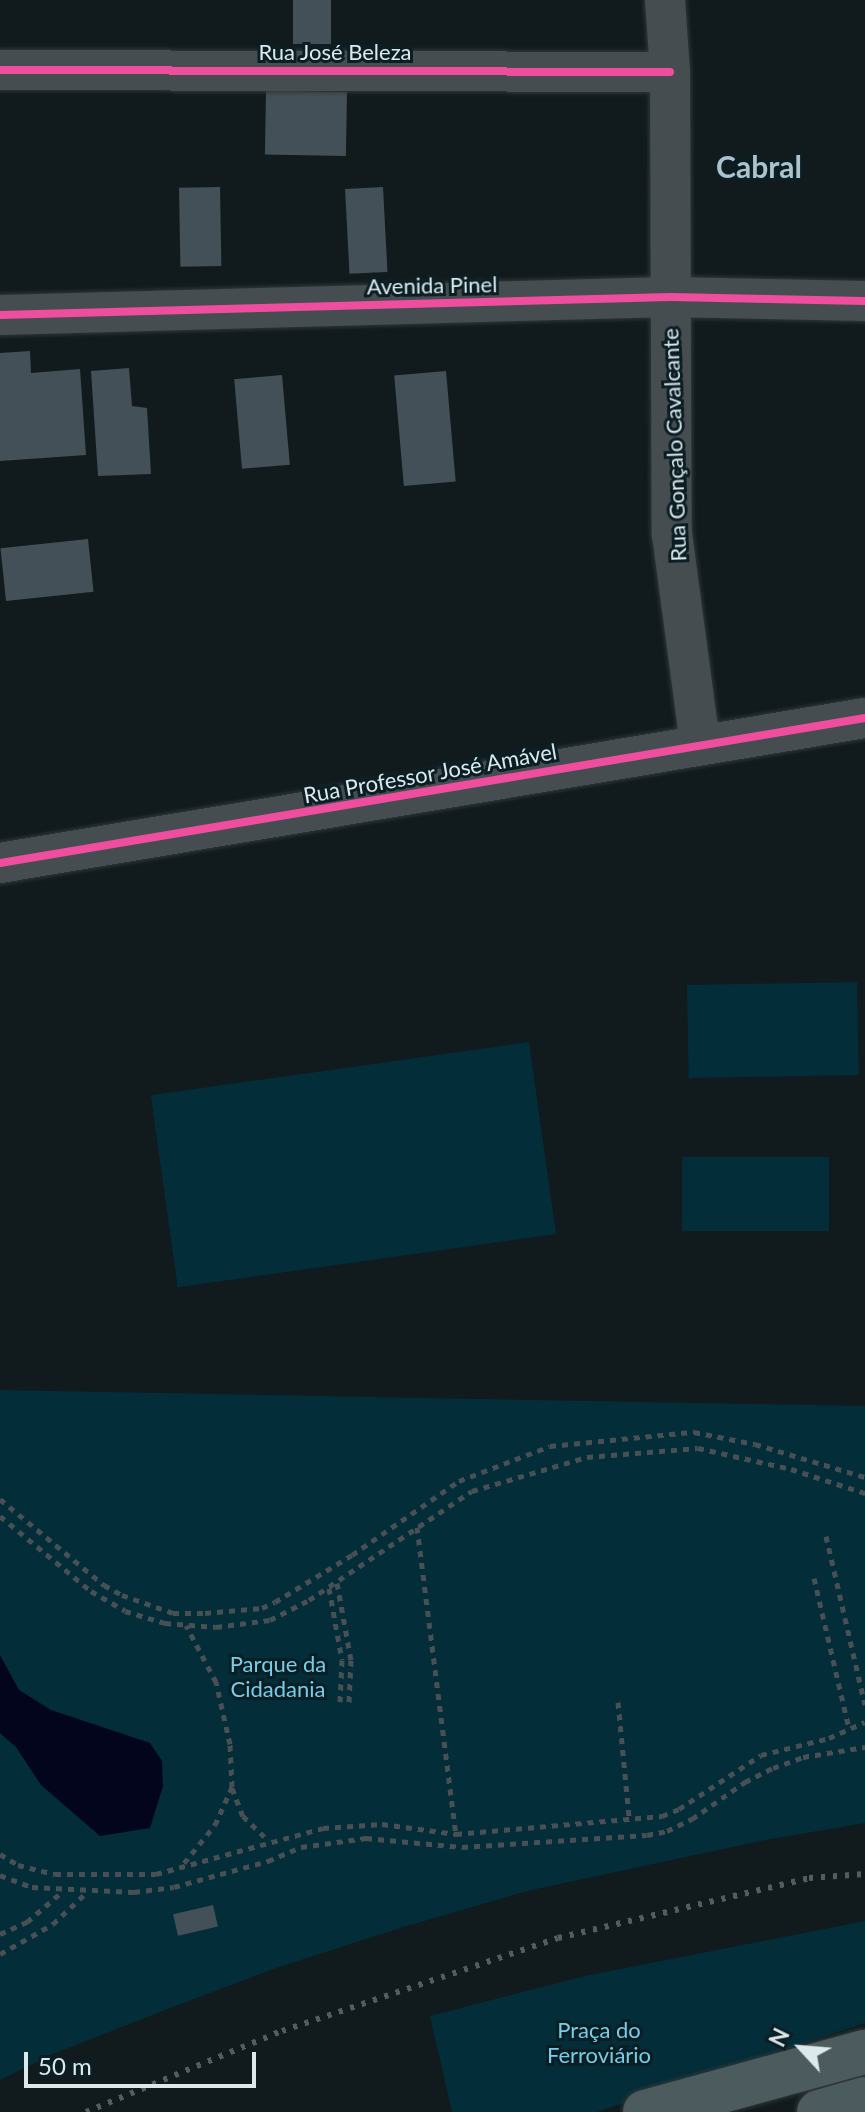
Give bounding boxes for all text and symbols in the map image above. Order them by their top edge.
street label: Rua José Beleza [258,39,412,65]
district label: Cabral [716,148,802,184]
street label: Avenida Pinel [366,271,498,299]
street label: Rua Gonçalo Cavalcante [657,328,691,562]
street label: Rua Professor José Amável [300,738,560,808]
park label: Parque da Cidadania [230,1650,326,1702]
north arrow [761,2008,841,2088]
park label: Praça do Ferroviário [547,2016,651,2068]
text: N [763,2024,795,2051]
scale bar [28,2036,260,2086]
text: 50 m [38,2051,92,2080]

